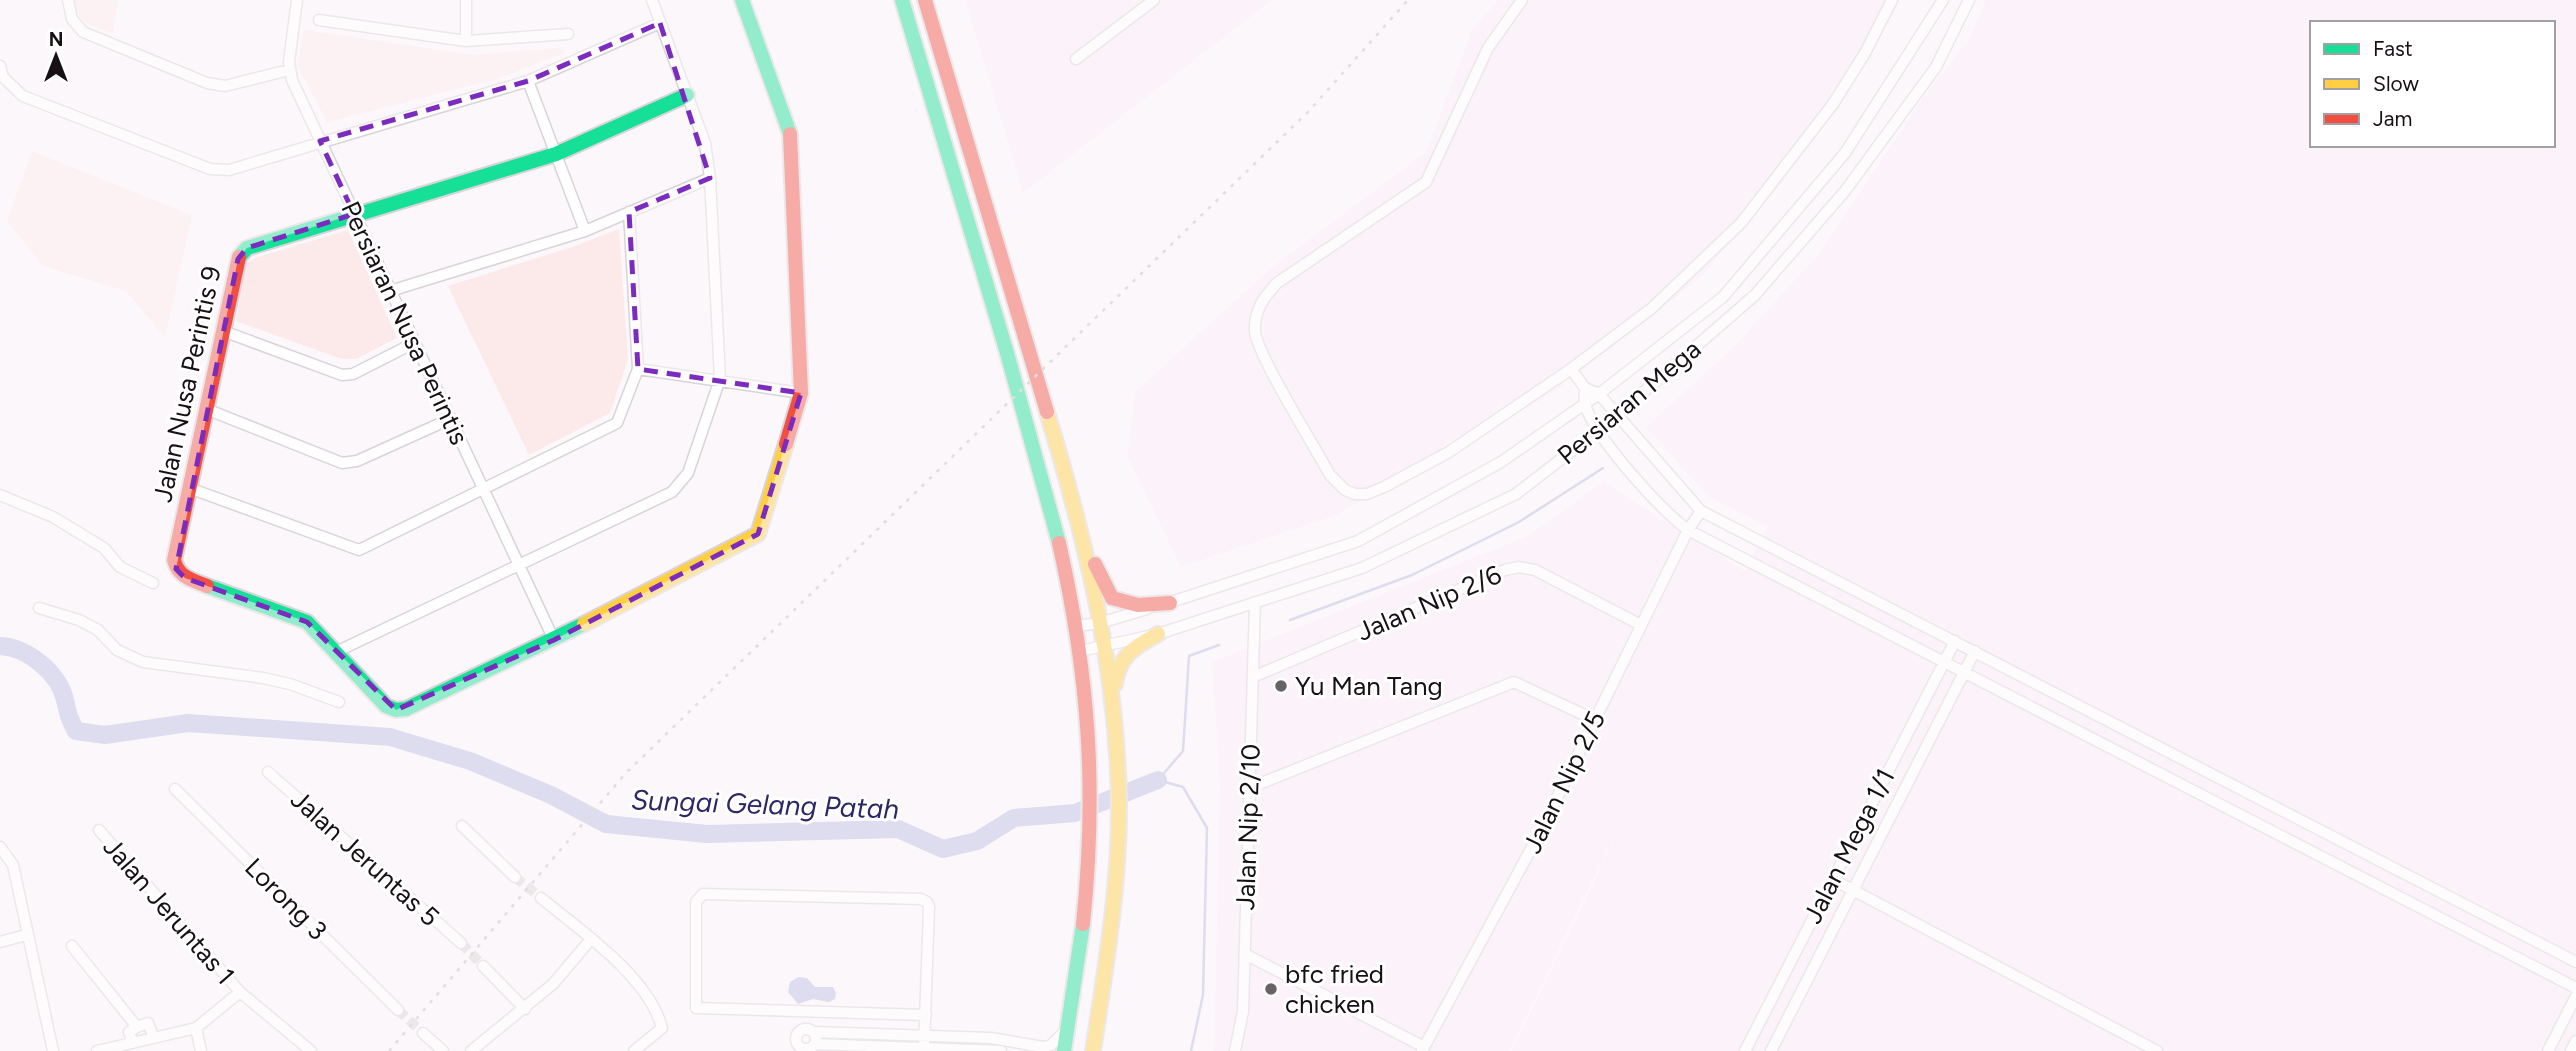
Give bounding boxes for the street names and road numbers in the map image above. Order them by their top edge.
street label: Persiaran Nusa Perintis [335,196,475,450]
street label: Jalan Nusa Perintis 9 [146,263,228,505]
street label: Persiaran Mega [1551,333,1707,471]
street label: Jalan Nip 2/6 [1352,558,1506,648]
street label: Jalan Nip 2/5 [1516,706,1612,858]
street label: Jalan Nip 2/10 [1229,743,1267,911]
street label: Jalan Mega 1/1 [1796,763,1902,929]
street label: Jalan Jeruntas 5 [284,783,446,933]
street label: Jalan Jeruntas 1 [96,831,242,991]
street label: Lorong 3 [238,851,334,947]

